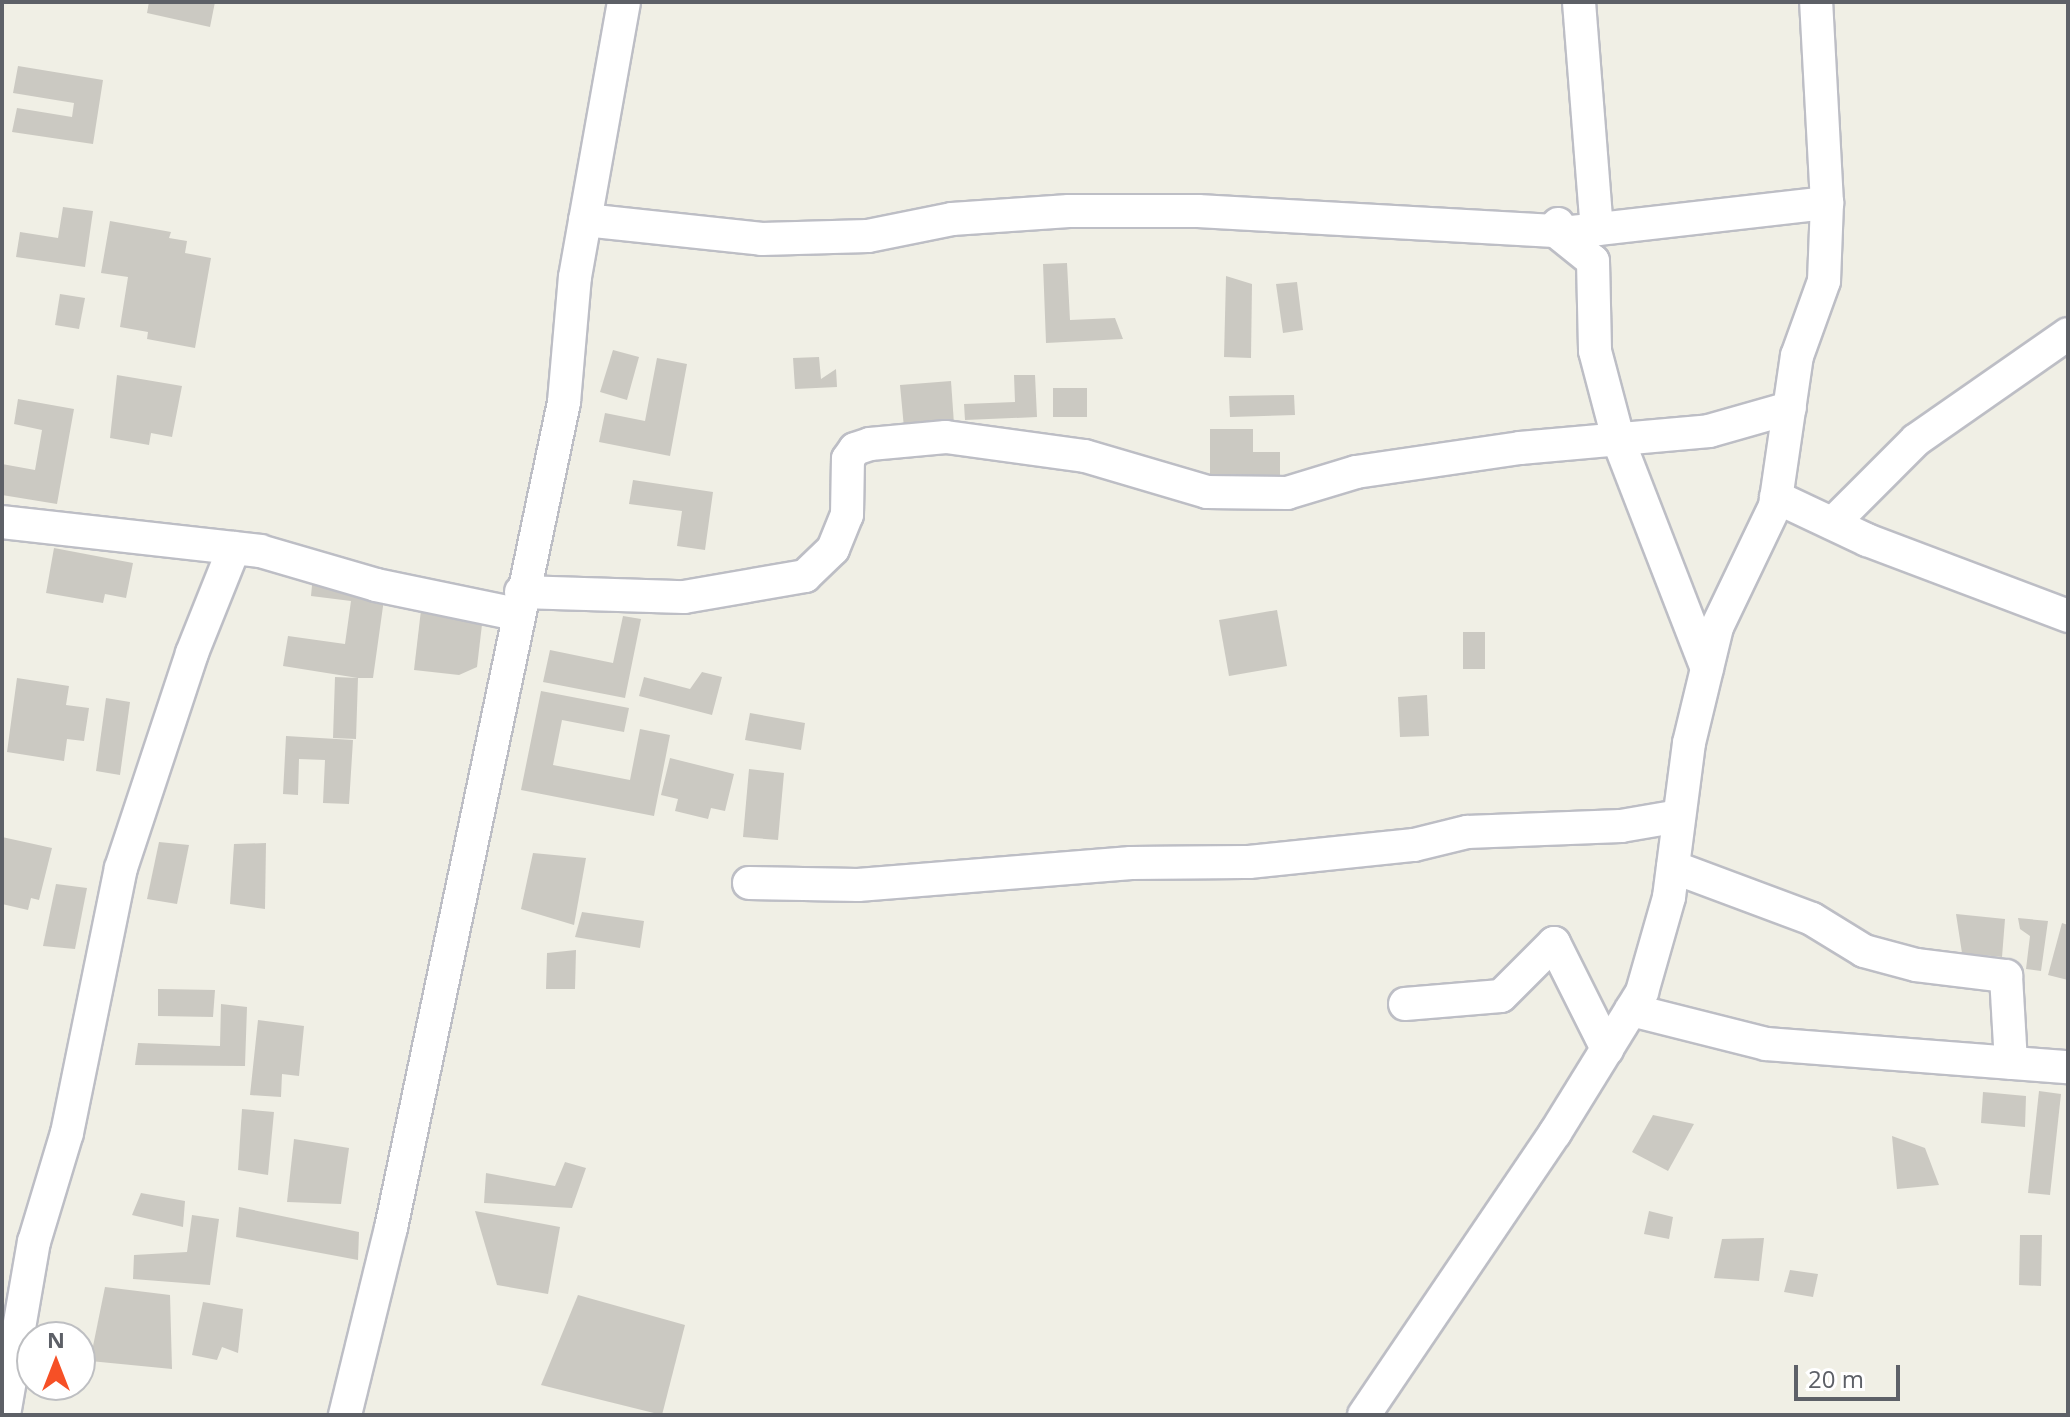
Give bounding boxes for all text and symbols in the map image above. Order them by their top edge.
north arrow [16,1321,96,1401]
text: N [47,1324,65,1354]
scale bar [1798,1349,1904,1399]
text: 20 m [1808,1362,1864,1395]

